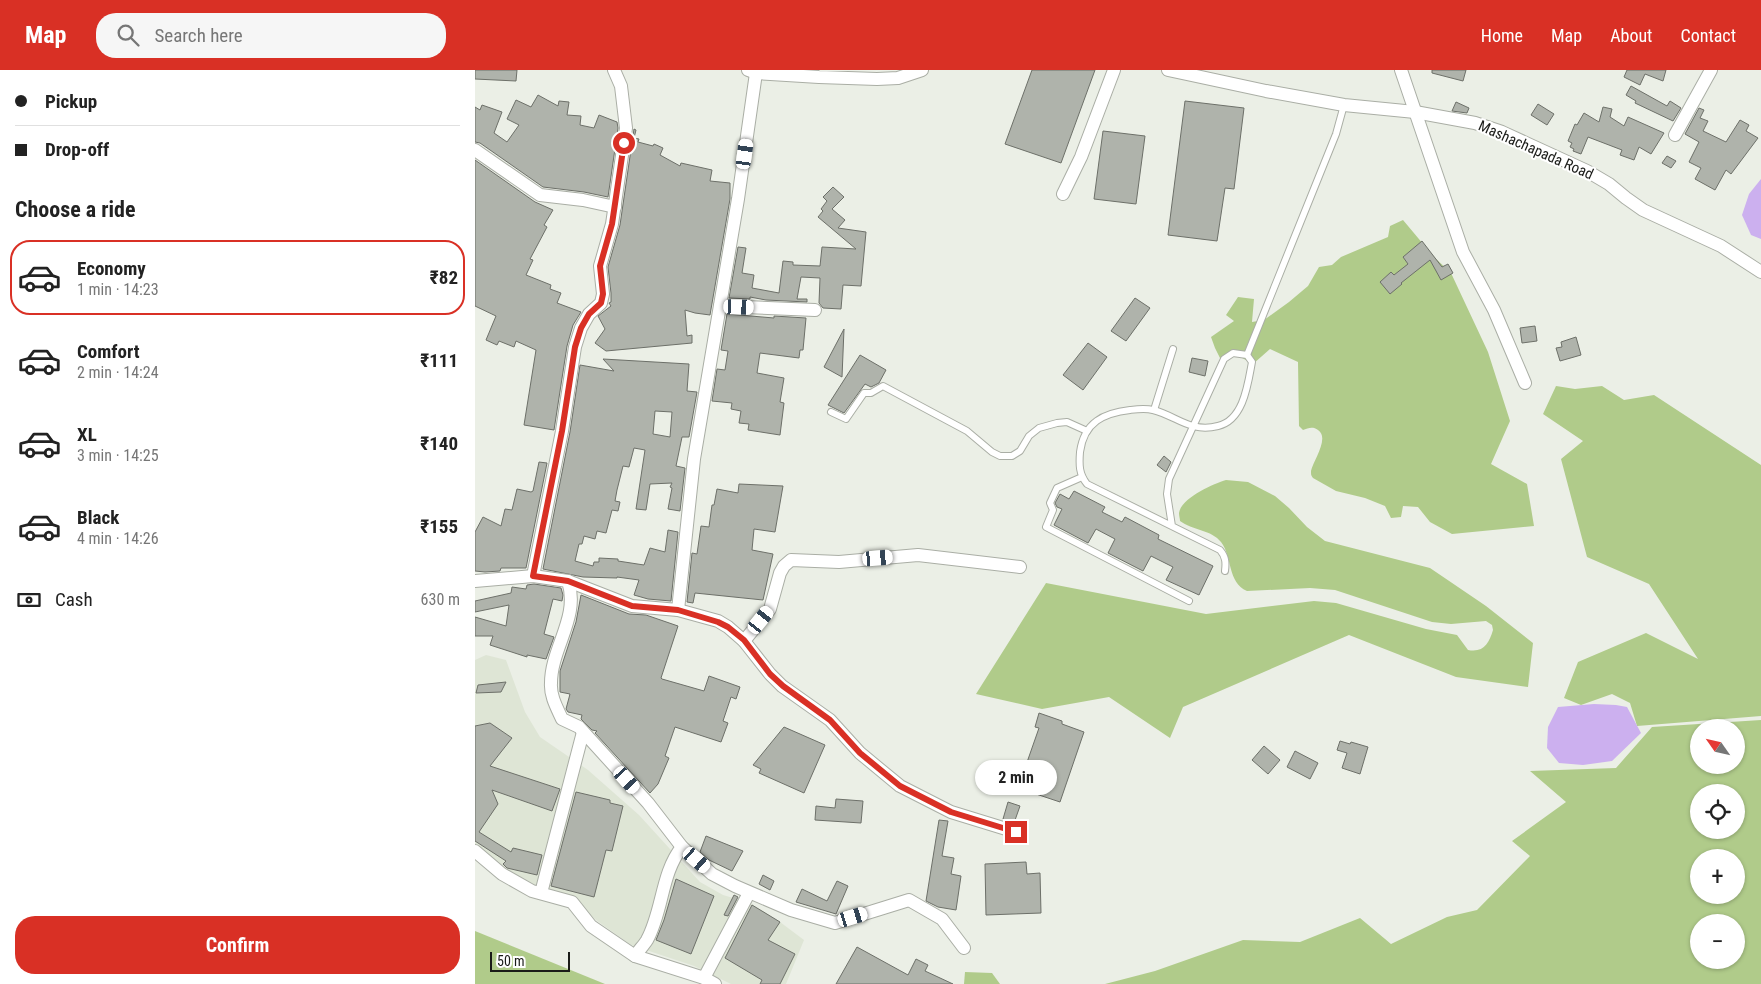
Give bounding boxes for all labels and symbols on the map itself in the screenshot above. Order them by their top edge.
street label: Mashachapada Road [1476,117,1596,183]
route start [613,132,635,154]
car [735,138,754,170]
car [723,299,754,315]
car [862,549,893,567]
car [745,604,776,636]
north arrow [1690,719,1745,774]
callout: 2 min [975,760,1057,794]
car [611,764,642,796]
route end [1005,821,1027,843]
car [680,844,713,876]
car [836,905,869,929]
scale bar [490,949,570,972]

